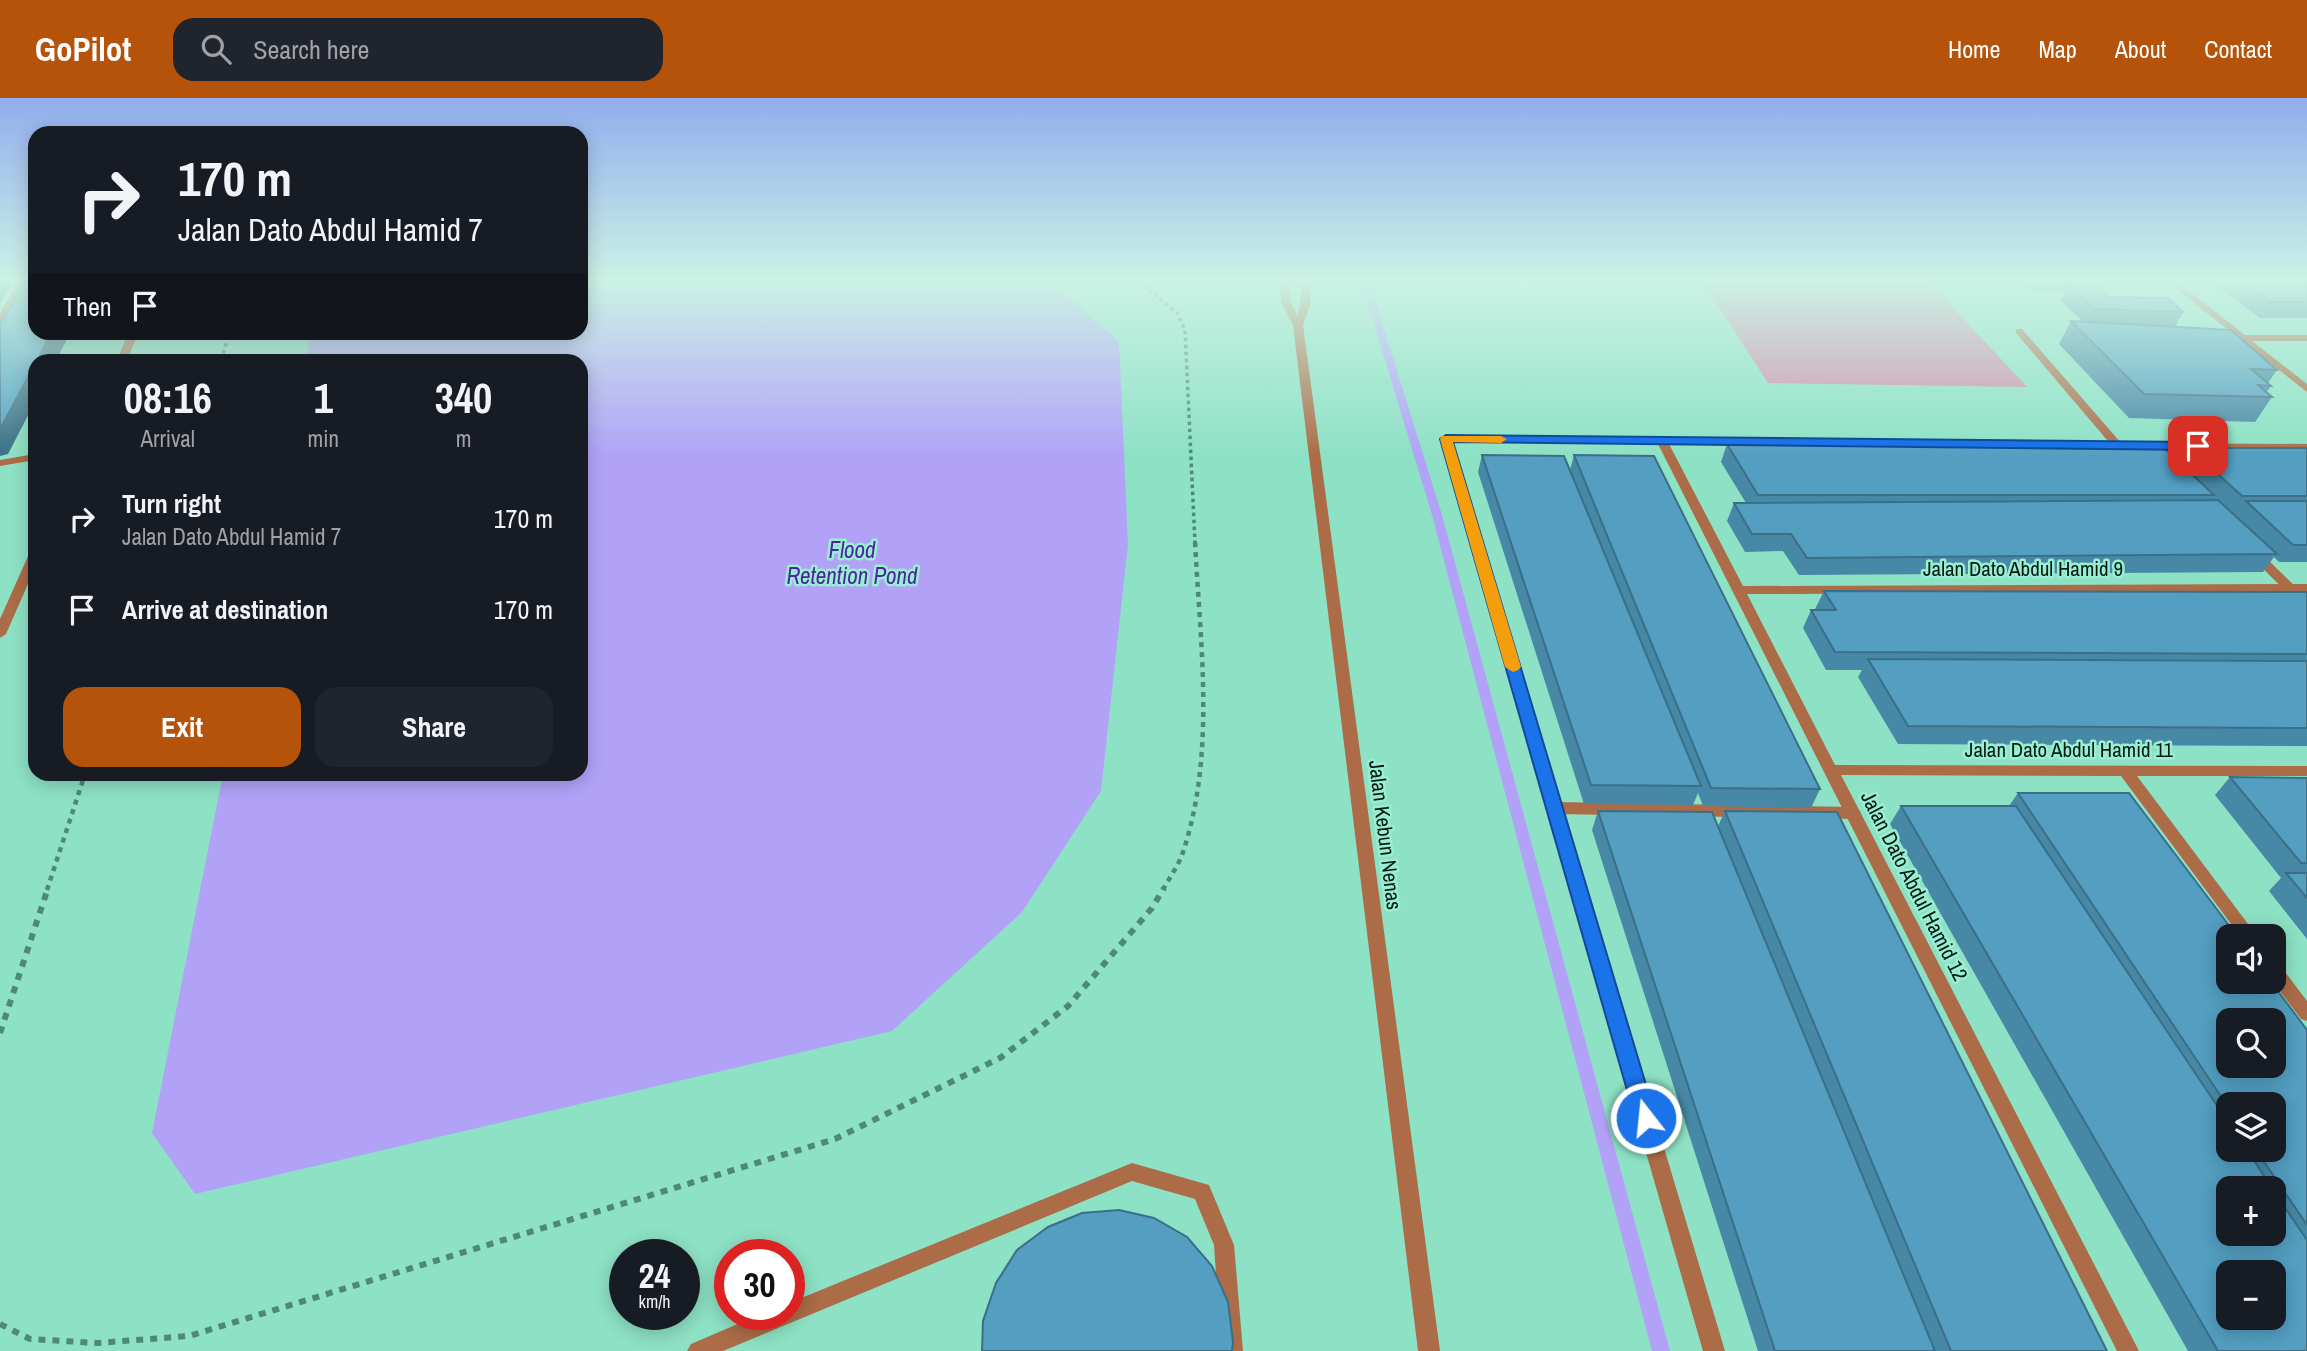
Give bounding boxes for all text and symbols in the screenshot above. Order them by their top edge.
search box [173,18,663,81]
text: GoPilot [35,27,131,71]
icon: search [197,30,235,68]
text: Search here [253,32,369,67]
text: Home [1948,33,2000,65]
text: Map [2038,33,2077,65]
text: About [2115,33,2166,65]
text: Contact [2204,33,2272,65]
text: 170 m [178,145,292,211]
icon: right [63,154,154,245]
text: Jalan Dato Abdul Hamid 7 [178,208,483,251]
icon: arrive [126,287,164,325]
text: Then [63,289,112,324]
text: 08:16 [124,370,212,426]
text: 1 [314,370,333,426]
text: 340 [435,370,492,426]
pin [2168,416,2228,476]
text: Arrival [141,423,195,454]
text: min [308,423,339,454]
text: m [456,423,471,454]
icon: arrive [2179,427,2217,465]
text: Turn right [122,486,221,521]
icon: right [63,500,101,538]
text: 170 m [494,501,553,536]
text: Jalan Dato Abdul Hamid 7 [122,521,341,552]
water label: Flood Retention Pond [786,534,918,591]
street label: Jalan Dato Abdul Hamid 9 [1923,554,2123,583]
icon: arrive [63,591,101,629]
text: Arrive at destination [122,592,328,627]
text: 170 m [494,592,553,627]
button: Exit [63,687,301,767]
button: Share [315,687,553,767]
street label: Jalan Dato Abdul Hamid 11 [1965,735,2174,764]
street label: Jalan Kebun Nenas [1362,759,1409,911]
street label: Jalan Dato Abdul Hamid 12 [1854,786,1975,986]
map controls [2216,924,2286,1330]
button: sound [2216,924,2286,994]
button: search [2216,1008,2286,1078]
position arrow [1609,1081,1683,1155]
button: layers [2216,1092,2286,1162]
button: + [2216,1176,2286,1246]
speed limit sign: 30 [714,1239,805,1330]
text: 24 [639,1252,670,1299]
button: − [2216,1260,2286,1330]
text: km/h [639,1289,671,1314]

